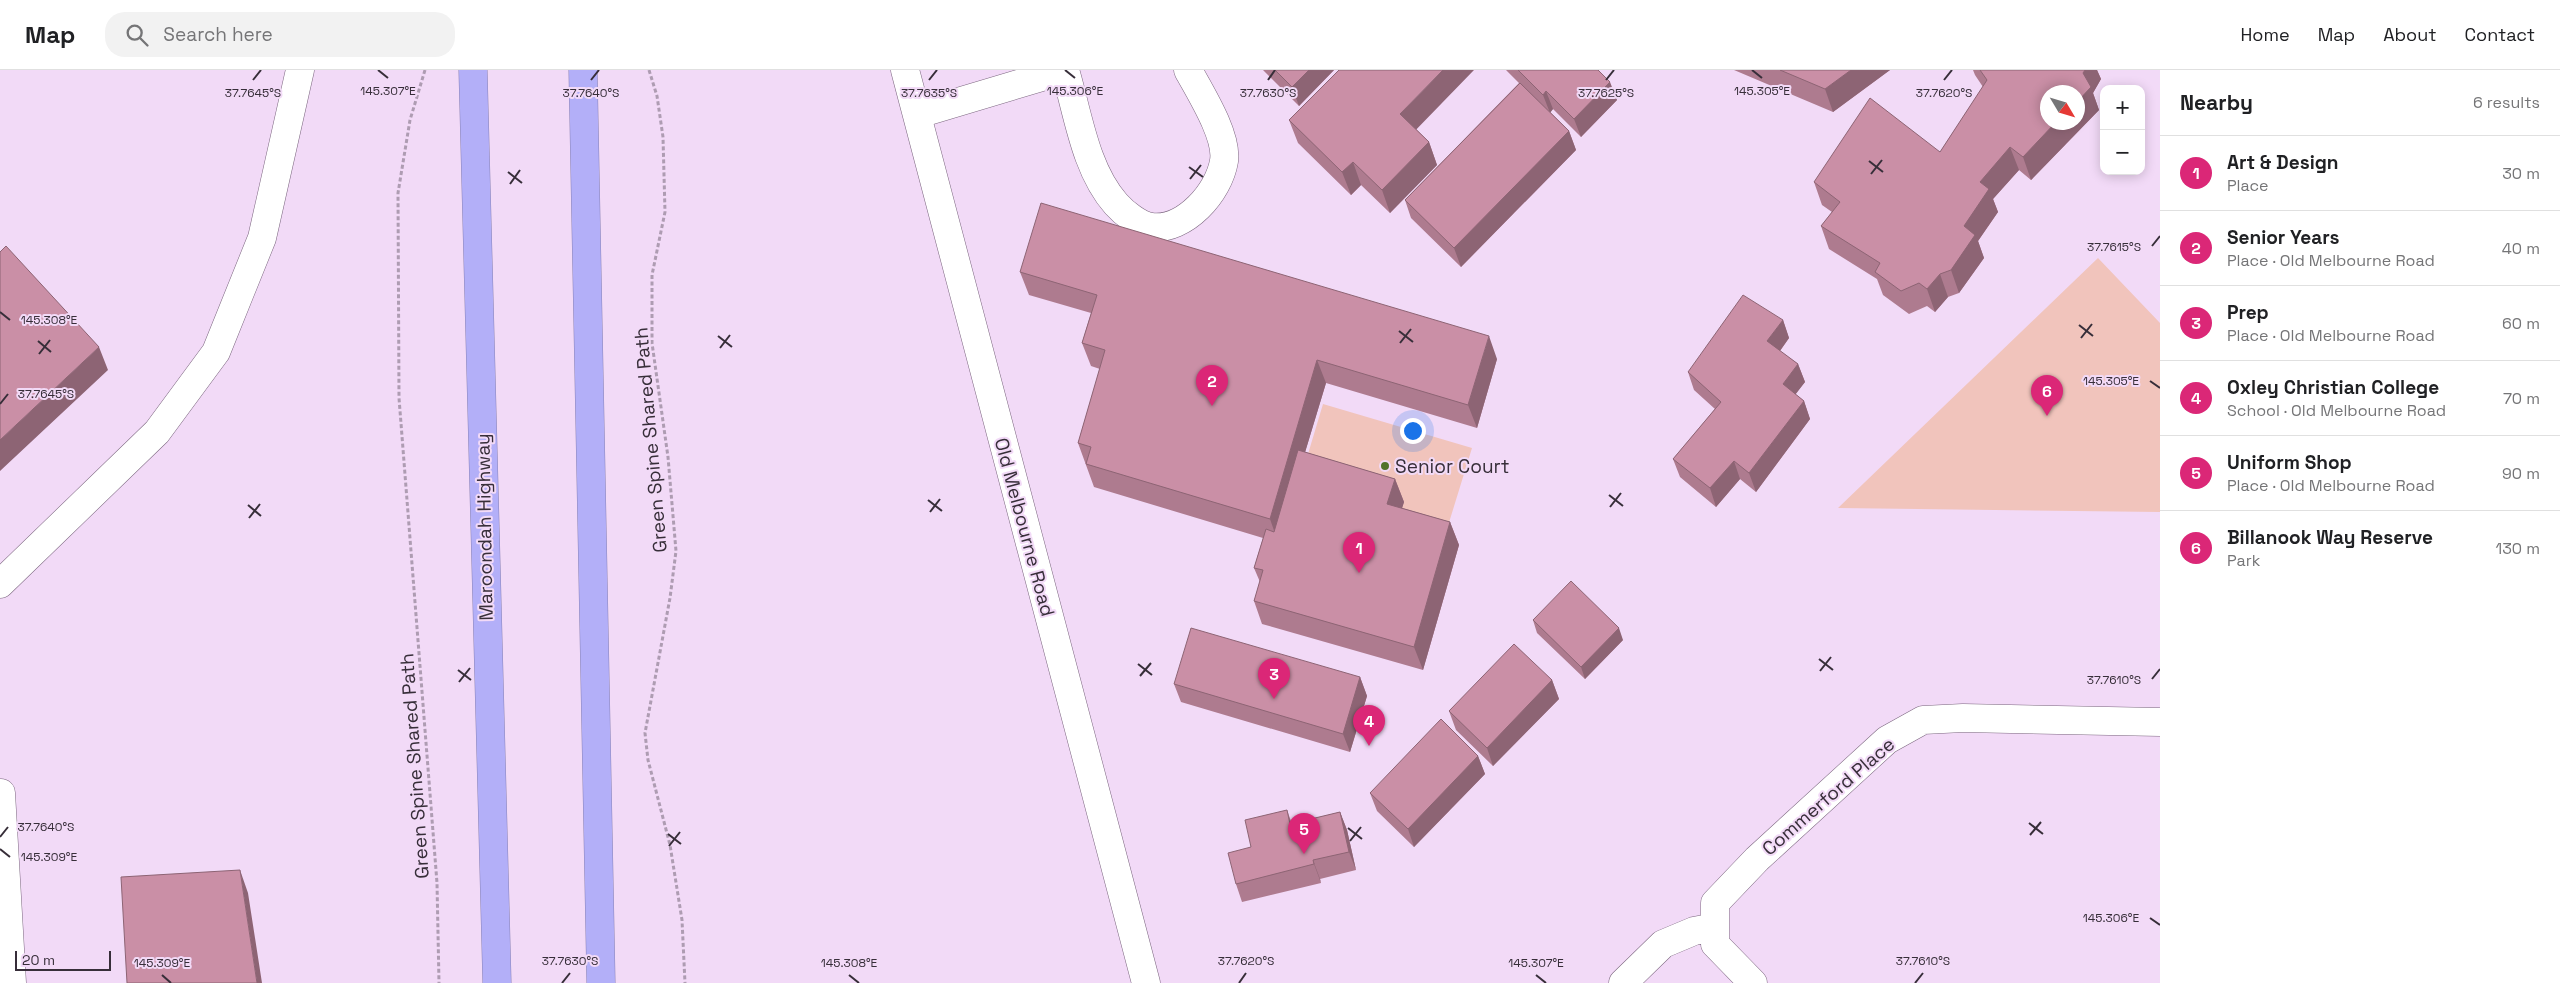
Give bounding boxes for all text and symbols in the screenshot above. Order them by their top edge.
search box [105,12,455,57]
text: Map [25,19,75,50]
icon: search [123,21,151,49]
text: Search here [163,22,273,47]
text: Home [2241,23,2290,46]
text: Map [2318,23,2355,46]
text: About [2383,23,2437,46]
text: Contact [2465,23,2535,46]
text: 145.307°E [360,83,416,99]
text: 145.306°E [1047,83,1103,99]
text: 145.305°E [1734,83,1790,99]
text: 37.7645°S [225,85,281,101]
text: 37.7640°S [563,85,619,101]
text: 37.7635°S [901,85,957,101]
text: 37.7630°S [1240,85,1296,101]
text: 37.7625°S [1578,85,1634,101]
text: 37.7620°S [1916,85,1972,101]
north arrow [2040,85,2085,130]
map controls [2100,85,2145,175]
button: + [2100,85,2145,130]
text: Nearby [2180,89,2253,116]
text: 6 results [2473,92,2540,113]
button: − [2100,130,2145,175]
text: Art & Design [2227,150,2339,175]
text: 1 [2192,163,2200,184]
text: 30 m [2502,163,2540,184]
text: Place [2227,175,2269,196]
text: Senior Years [2227,225,2339,250]
text: 2 [2191,238,2201,259]
text: 40 m [2502,238,2540,259]
text: 37.7615°S [2087,239,2141,255]
text: Place · Old Melbourne Road [2227,250,2435,271]
text: Prep [2227,300,2269,325]
text: 145.308°E [21,312,77,328]
text: 3 [2191,313,2201,334]
text: 60 m [2502,313,2540,334]
text: Place · Old Melbourne Road [2227,325,2435,346]
street label: Green Spine Shared Path [628,326,673,554]
pin: 2 [1196,365,1228,406]
text: 145.305°E [2083,373,2139,389]
pin: 6 [2031,375,2063,416]
text: Oxley Christian College [2227,375,2439,400]
text: 37.7645°S [18,386,74,402]
text: 4 [2191,388,2201,409]
text: 70 m [2503,388,2540,409]
text: School · Old Melbourne Road [2227,400,2446,421]
your location [1400,418,1426,444]
street label: Maroondah Highway [470,433,499,621]
street label: Old Melbourne Road [989,435,1060,619]
text: Uniform Shop [2227,450,2352,475]
place label: Senior Court [1395,454,1509,479]
marker: Senior Court [1379,460,1391,472]
text: 5 [2191,463,2201,484]
text: 90 m [2502,463,2540,484]
text: Place · Old Melbourne Road [2227,475,2435,496]
text: Billanook Way Reserve [2227,525,2433,550]
pin: 1 [1343,532,1375,573]
text: 6 [2191,538,2201,559]
text: 130 m [2496,538,2540,559]
text: Park [2227,550,2260,571]
street label: Green Spine Shared Path [394,652,435,880]
pin: 3 [1258,658,1290,699]
text: 37.7610°S [2087,672,2141,688]
pin: 4 [1353,705,1385,746]
street label: Commerford Place [1757,732,1900,861]
pin: 5 [1288,813,1320,854]
text: 37.7640°S [18,819,74,835]
text: 145.309°E [21,849,77,865]
text: 145.306°E [2083,910,2139,926]
scale bar [15,948,111,971]
text: 20 m [22,951,55,969]
text: 37.7630°S [542,953,598,969]
text: 37.7620°S [1218,953,1274,969]
text: 37.7610°S [1896,953,1950,969]
text: 145.309°E [134,955,190,971]
text: 145.308°E [821,955,877,971]
text: 145.307°E [1508,955,1564,971]

